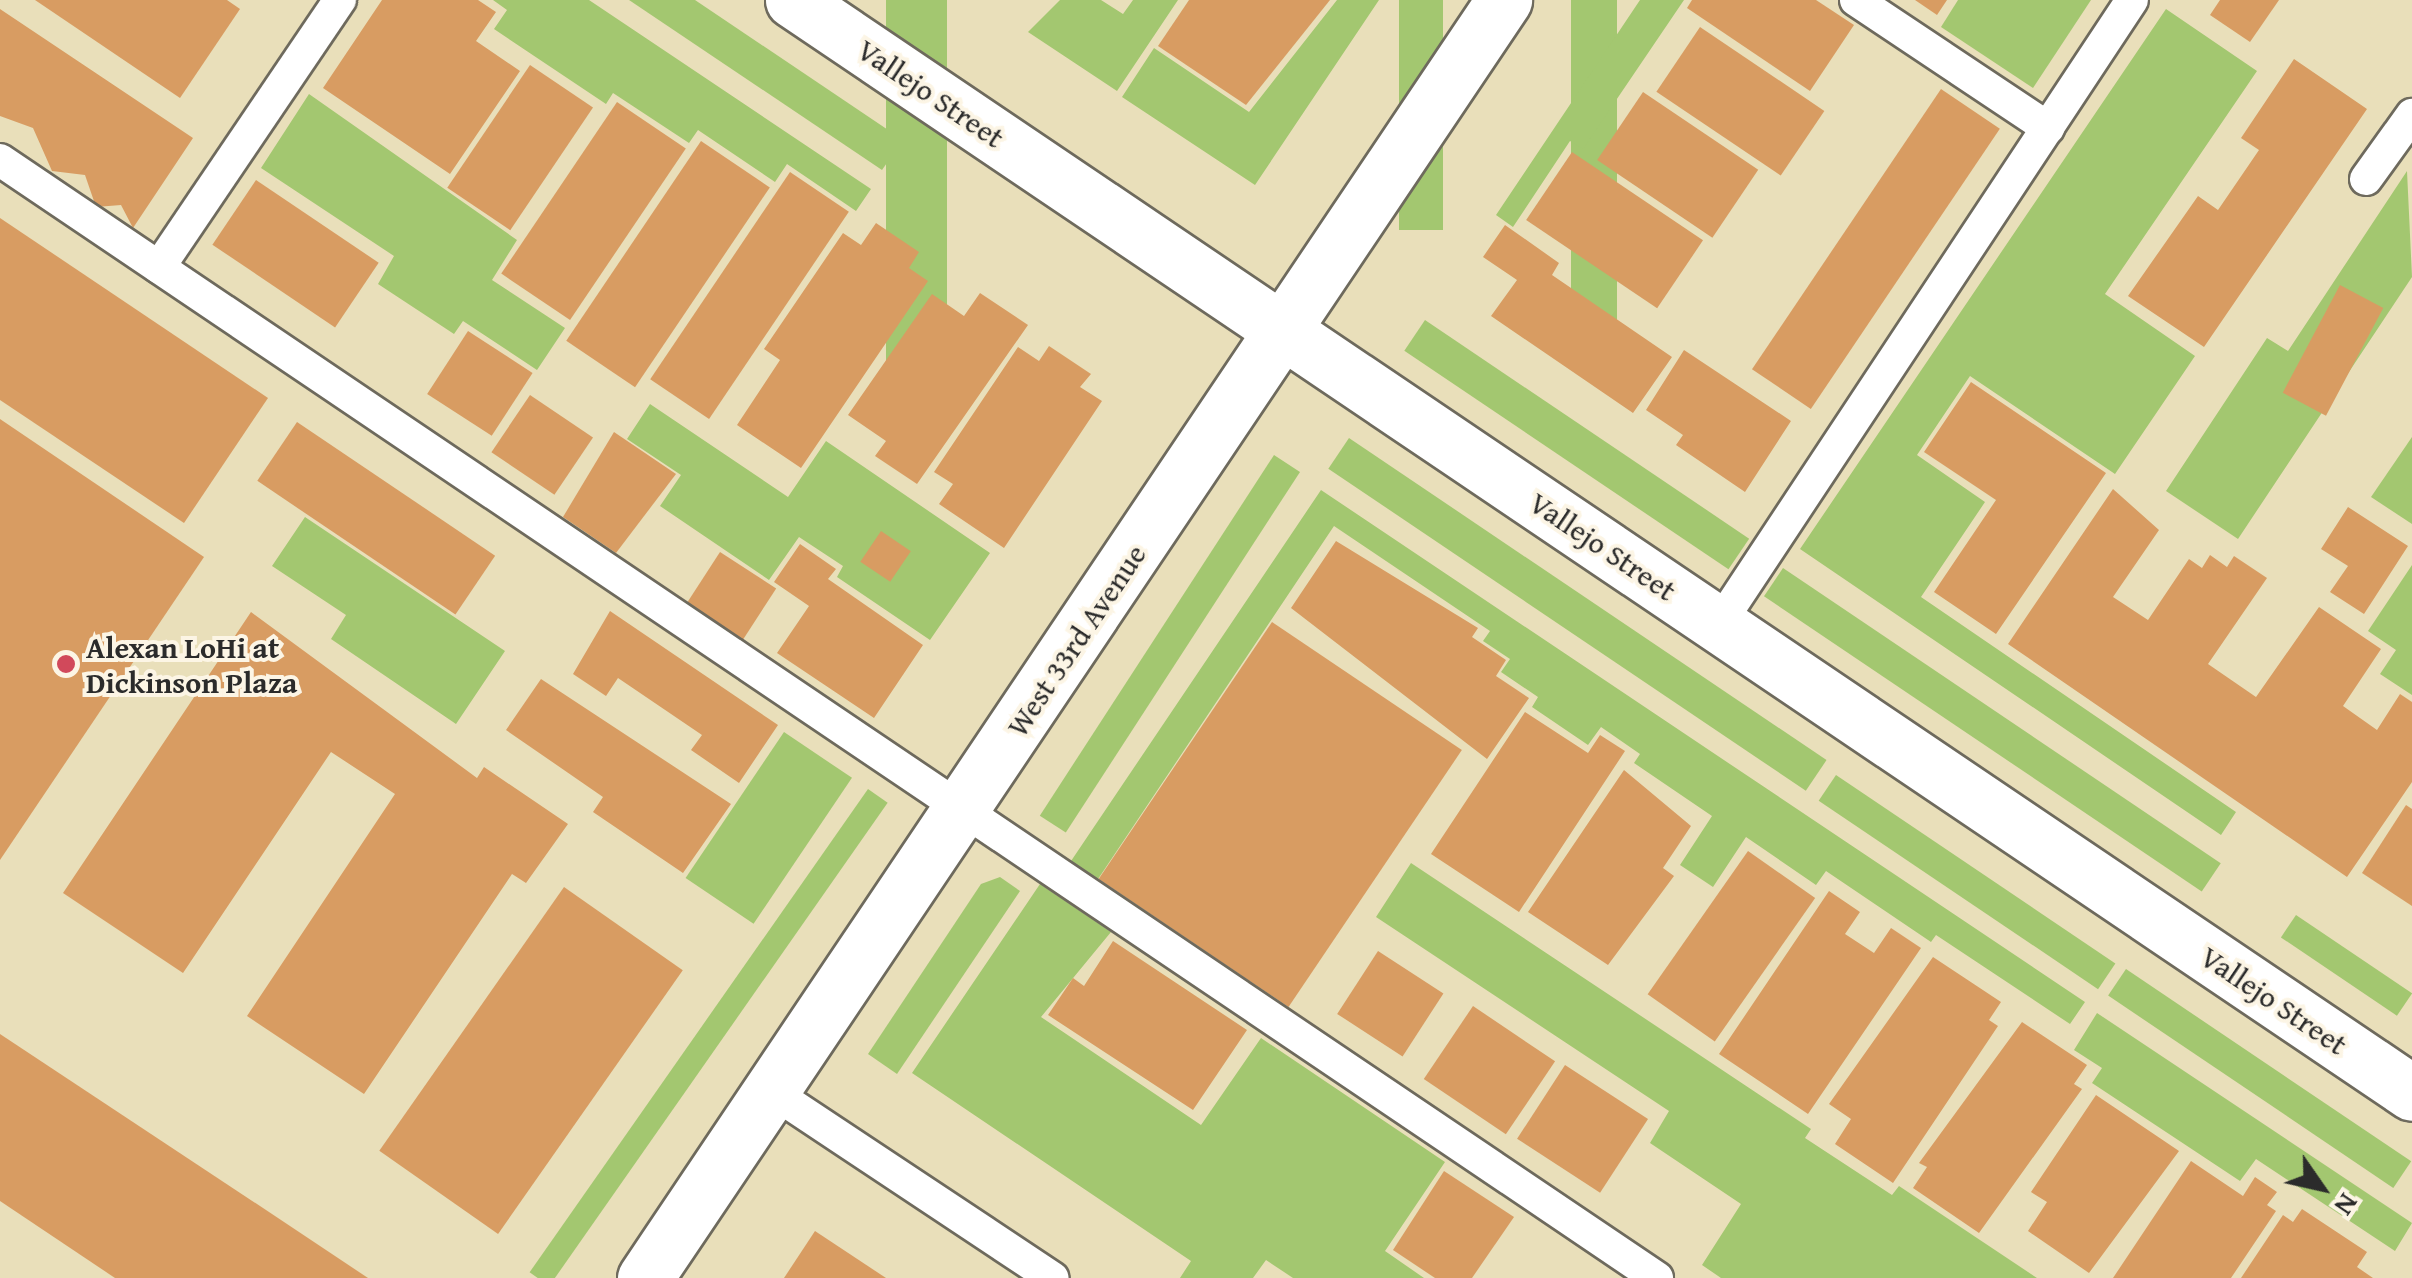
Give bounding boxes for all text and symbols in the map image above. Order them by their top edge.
street label: Vallejo Street [851,31,1011,155]
street label: Vallejo Street [1523,484,1683,608]
street label: West 33rd Avenue [999,537,1153,743]
place label: Alexan LoHi at Dickinson Plaza [86,629,297,700]
marker: Alexan LoHi at Dickinson Plaza [55,653,77,675]
street label: Vallejo Street [2194,938,2354,1062]
north arrow [2272,1138,2372,1238]
text: N [2325,1186,2370,1224]

